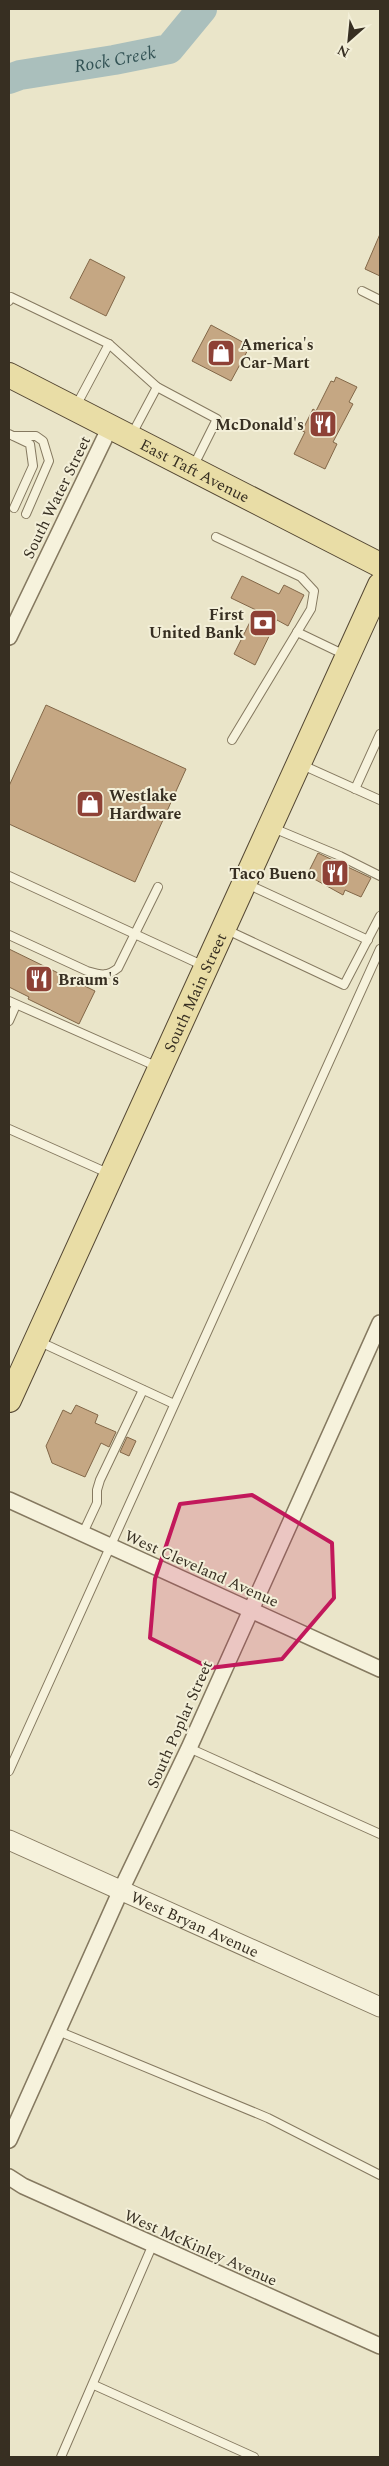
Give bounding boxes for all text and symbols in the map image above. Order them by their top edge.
north arrow [324,15,374,65]
water label: Rock Creek [72,39,159,80]
text: N [333,39,353,63]
place label: America's Car-Mart [240,333,314,375]
shop icon: America's Car-Mart [206,338,236,368]
restaurant icon: McDonald's [308,409,338,439]
place label: McDonald's [215,413,304,437]
street label: South Water Street [17,432,97,563]
street label: East Taft Avenue [135,433,254,509]
place label: First United Bank [149,603,244,645]
bank icon: First United Bank [248,608,278,638]
place label: Westlake Hardware [109,784,181,826]
shop icon: Westlake Hardware [75,789,105,819]
restaurant icon: Taco Bueno [320,858,350,888]
place label: Taco Bueno [229,862,316,886]
street label: South Main Street [158,929,233,1056]
restaurant icon: Braum's [24,964,54,994]
place label: Braum's [58,968,119,992]
street label: West Cleveland Avenue [121,1524,283,1614]
street label: South Poplar Street [141,1656,219,1792]
street label: West Bryan Avenue [127,1885,263,1964]
street label: West McKinley Avenue [120,2203,281,2292]

